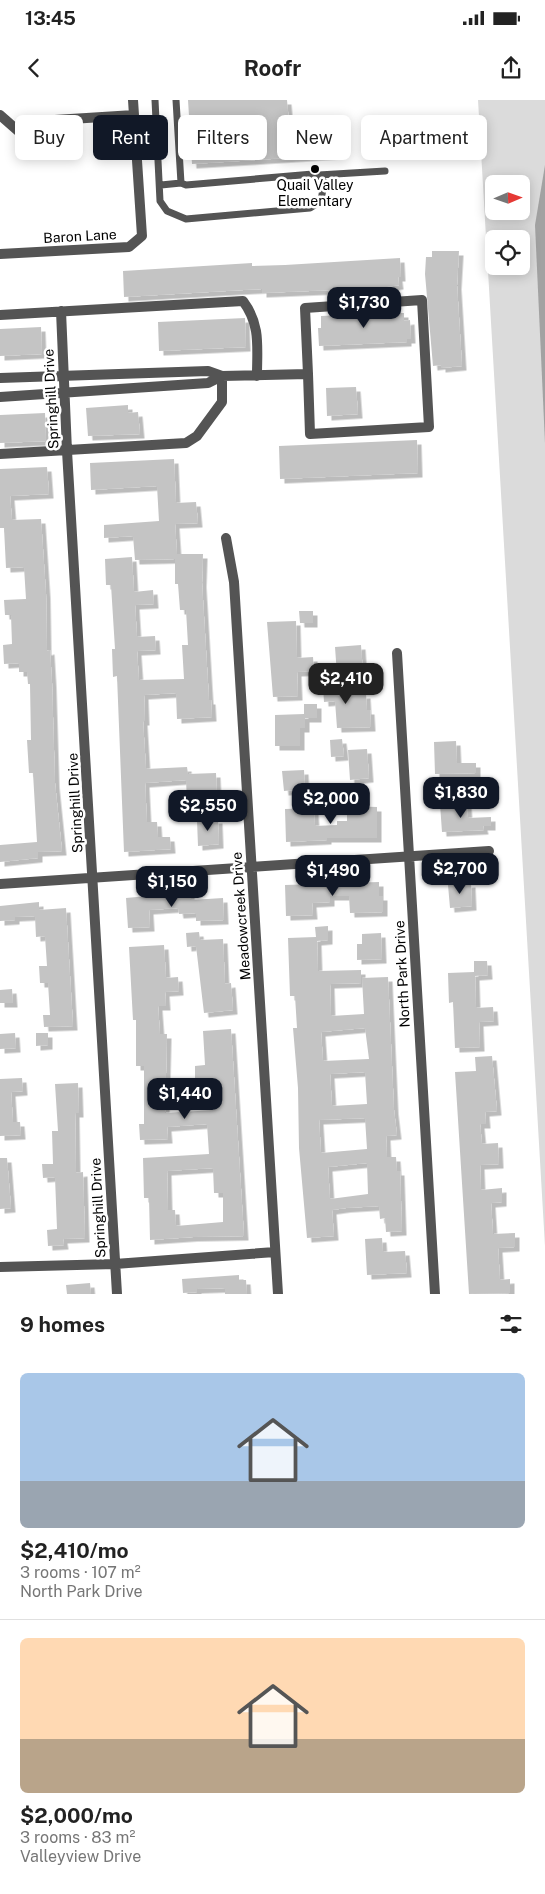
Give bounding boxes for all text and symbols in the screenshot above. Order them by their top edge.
text: 13:45 [25,7,76,29]
icon: back [20,54,48,82]
icon: share [497,54,525,82]
text: Roofr [244,55,301,81]
chip: Buy [15,115,83,160]
chip: Rent [93,115,168,160]
chip: Filters [178,115,267,160]
chip: New [277,115,351,160]
chip: Apartment [361,115,487,160]
marker: Quail Valley Elementary [309,163,321,175]
north arrow [485,175,530,220]
map controls [485,175,530,275]
place label: Quail Valley Elementary [276,177,354,209]
street label: Baron Lane [43,226,117,246]
button: locate [485,230,530,275]
pin: $1,730 [323,286,405,329]
text: $1,730 [338,293,390,312]
street label: Springhill Drive [40,348,62,450]
pin: $2,410 [305,662,387,705]
text: $2,410 [319,669,373,688]
street label: Springhill Drive [64,752,86,854]
pin: $1,830 [420,776,502,819]
pin: $2,000 [290,782,372,825]
text: $1,830 [434,783,488,802]
text: $2,000 [303,789,359,808]
pin: $2,550 [167,790,249,832]
text: $2,550 [179,796,237,815]
street label: Meadowcreek Drive [229,851,253,981]
pin: $2,700 [419,852,501,895]
pin: $1,490 [292,854,374,897]
text: $2,700 [433,859,487,878]
text: $1,490 [306,861,360,880]
pin: $1,150 [131,866,213,908]
text: $1,150 [147,872,197,891]
street label: North Park Drive [391,920,413,1028]
pin: $1,440 [144,1078,226,1120]
text: $1,440 [158,1084,212,1103]
street label: Springhill Drive [87,1157,109,1259]
icon: filters [497,1310,525,1338]
text: 9 homes [20,1312,105,1337]
icon: home [228,1405,318,1495]
text: $2,410/mo [20,1538,129,1563]
text: 3 rooms · 107 m² [20,1563,141,1582]
text: North Park Drive [20,1582,143,1601]
icon: home [228,1671,318,1761]
text: $2,000/mo [20,1803,133,1828]
text: 3 rooms · 83 m² [20,1828,135,1847]
text: Valleyview Drive [20,1847,141,1866]

